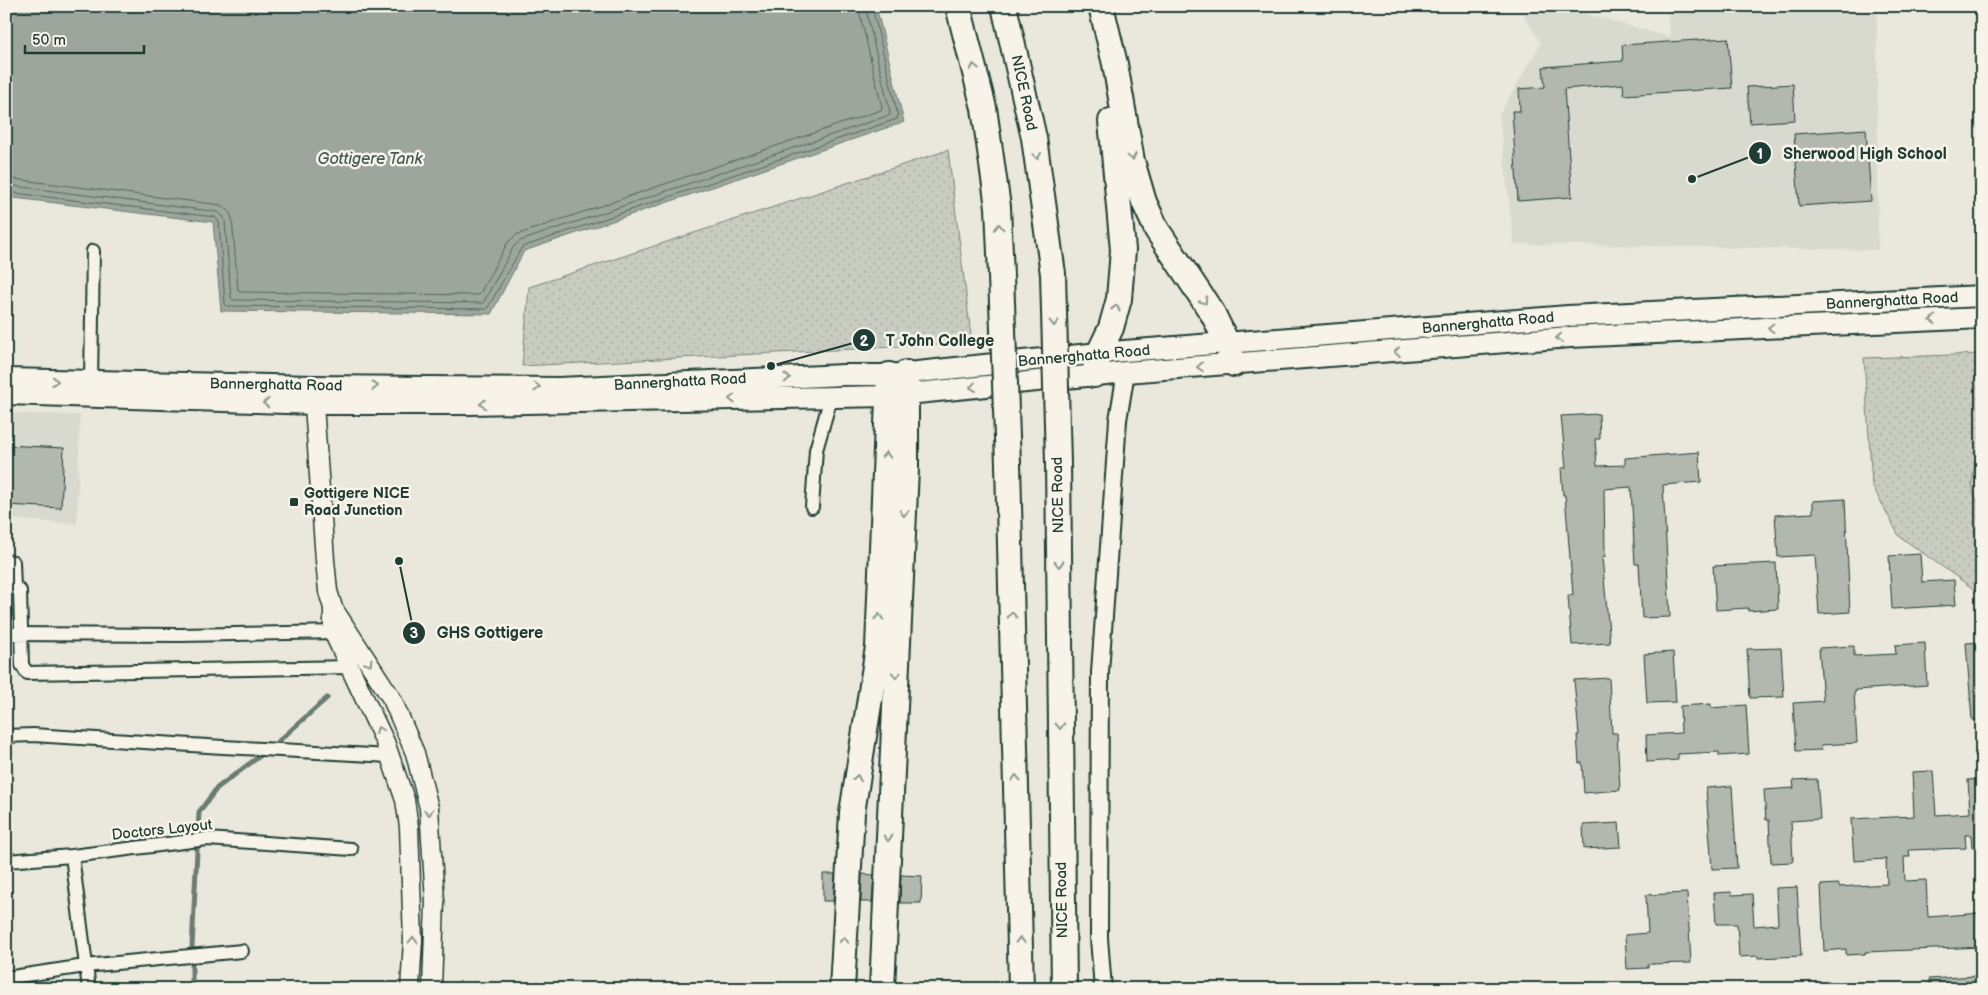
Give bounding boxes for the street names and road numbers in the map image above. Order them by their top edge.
street label: NICE Road [1007,53,1041,133]
street label: Bannerghatta Road [1825,288,1959,314]
street label: Bannerghatta Road [1421,308,1555,338]
street label: Bannerghatta Road [1017,341,1151,371]
street label: Bannerghatta Road [613,369,747,395]
street label: Bannerghatta Road [209,374,343,396]
street label: NICE Road [1048,456,1068,534]
street label: Doctors Layout [111,815,214,845]
street label: NICE Road [1052,861,1072,939]

